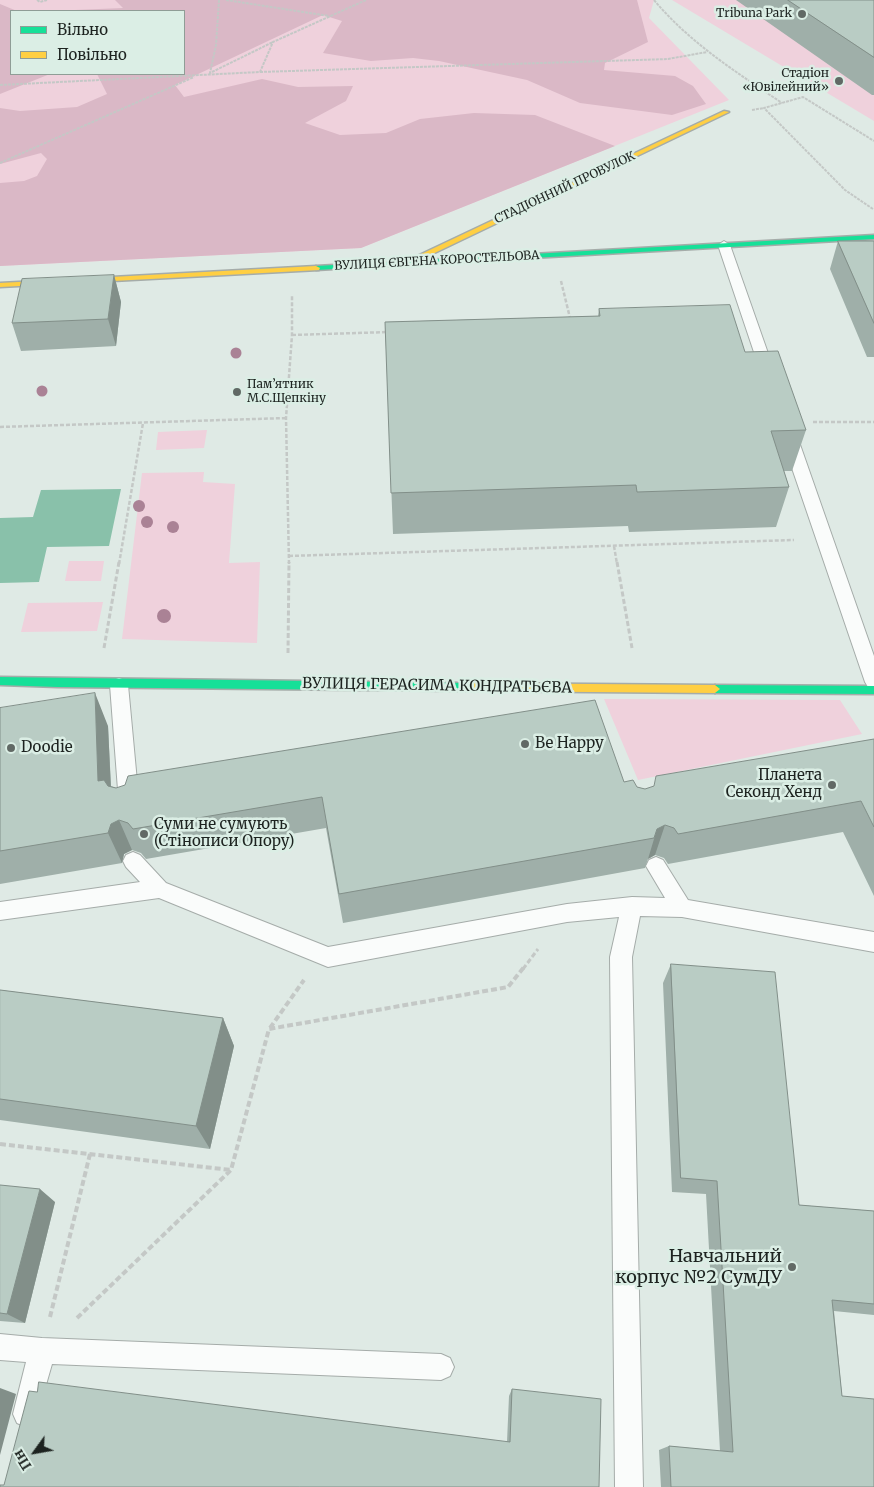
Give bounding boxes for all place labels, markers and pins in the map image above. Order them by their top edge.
place label: Tribuna Park [716,7,792,21]
marker: Tribuna Park [796,8,808,20]
place label: Стадіон «Ювілейний» [743,67,829,95]
marker: Стадіон «Ювілейний» [833,75,845,87]
place label: Пам’ятник М.С.Щепкіну [247,378,326,406]
marker: Пам’ятник М.С.Щепкіну [231,386,243,398]
place label: Be Happy [535,735,604,753]
marker: Be Happy [519,738,531,750]
place label: Doodie [21,739,73,757]
marker: Doodie [5,742,17,754]
place label: Планета Секонд Хенд [726,767,822,802]
marker: Планета Секонд Хенд [826,779,838,791]
place label: Суми не сумують (Стінописи Опору) [154,816,294,851]
marker: Суми не сумують (Стінописи Опору) [138,828,150,840]
place label: Навчальний корпус №2 СумДУ [615,1246,782,1288]
marker: Навчальний корпус №2 СумДУ [786,1261,798,1273]

